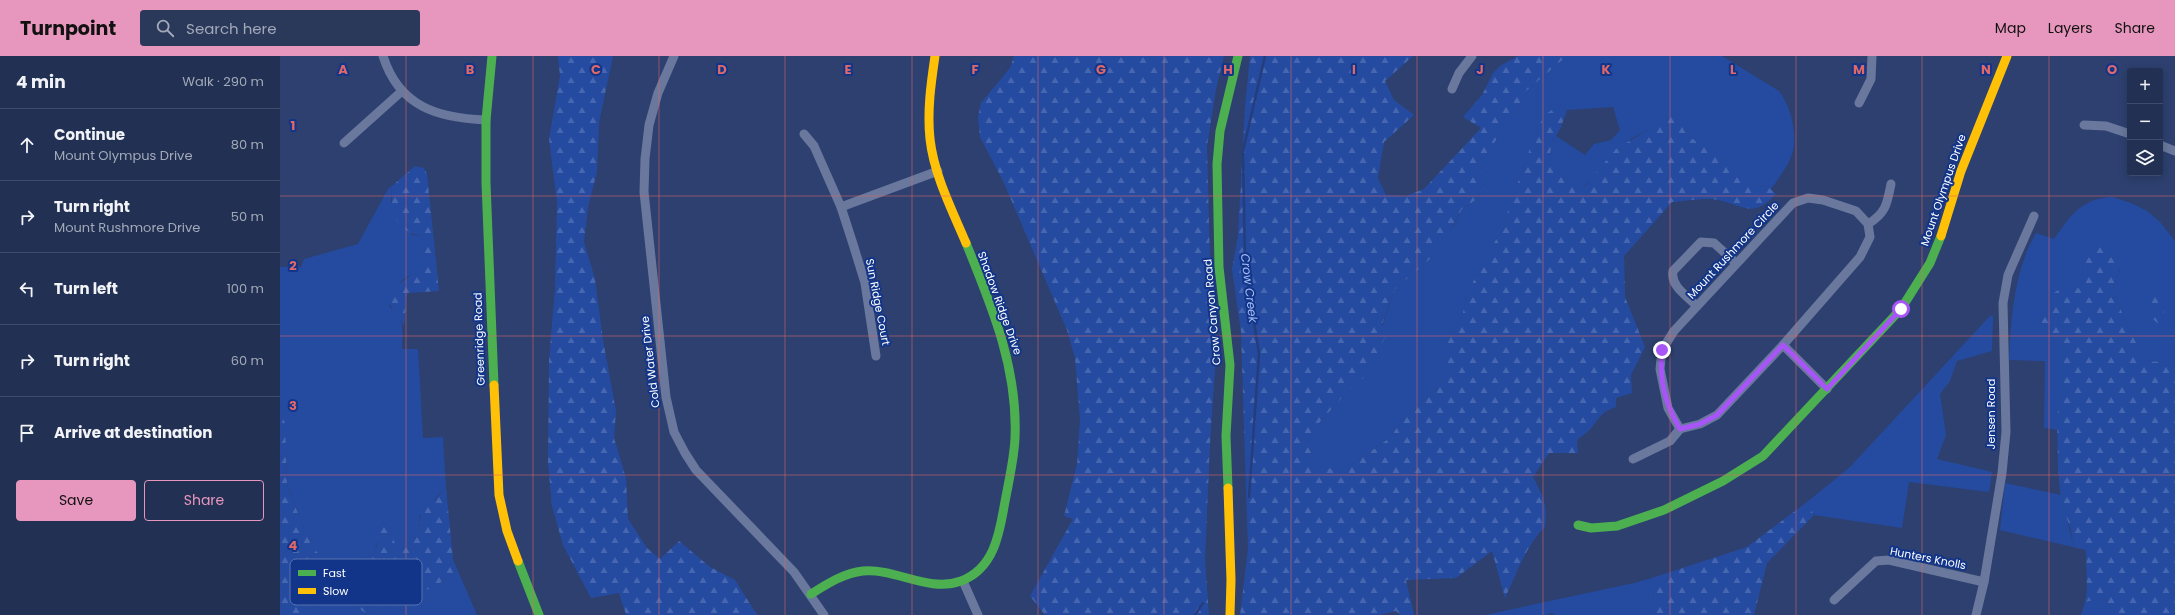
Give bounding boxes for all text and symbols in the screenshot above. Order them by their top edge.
search box [140,10,420,46]
text: Turnpoint [20,15,116,42]
icon: search [154,17,176,39]
text: Search here [186,18,276,39]
text: Map [1995,18,2026,38]
text: Layers [2048,18,2092,38]
text: Share [2114,18,2155,38]
text: A [338,60,348,79]
text: B [466,60,475,79]
text: C [591,60,601,79]
text: D [717,60,727,79]
text: E [844,60,852,79]
text: F [971,60,979,79]
text: G [1096,60,1106,79]
text: H [1223,60,1233,79]
text: I [1352,60,1356,79]
text: J [1476,60,1484,79]
text: K [1601,60,1611,79]
text: L [1730,60,1736,79]
text: M [1853,60,1865,79]
text: N [1981,60,1991,79]
text: O [2107,60,2117,79]
map controls [2127,68,2163,176]
button: + [2127,68,2163,104]
text: 4 min [16,70,66,94]
text: Walk · 290 m [182,72,264,91]
button: − [2127,104,2163,140]
text: 1 [291,116,295,135]
text: Continue [54,124,125,145]
street label: Mount Olympus Drive [1916,132,1970,248]
icon: ahead [16,134,38,156]
text: 80 m [231,135,264,154]
button: layers [2127,140,2163,176]
text: Mount Olympus Drive [54,146,192,165]
text: Turn right [54,196,130,217]
street label: Mount Rushmore Circle [1684,198,1783,302]
icon: right [16,206,38,228]
text: 50 m [231,207,264,226]
text: Mount Rushmore Drive [54,218,200,237]
street label: Shadow Ridge Drive [974,249,1026,357]
water label: Crow Creek [1237,252,1262,324]
text: 2 [289,256,297,275]
street label: Sun Ridge Court [862,257,894,347]
street label: Crow Canyon Road [1199,258,1225,366]
icon: left [16,278,38,300]
text: Turn left [54,278,118,299]
text: 100 m [227,279,264,298]
street label: Greenridge Road [469,292,489,386]
route start [1892,300,1910,318]
street label: Cold Water Drive [636,315,664,409]
route end [1653,341,1671,359]
icon: right [16,350,38,372]
text: Turn right [54,350,130,371]
text: 60 m [231,351,264,370]
street label: Jensen Road [1983,379,1999,449]
text: 3 [289,396,297,415]
icon: arrive [16,422,38,444]
text: Arrive at destination [54,422,212,443]
button: Save [16,480,136,521]
button: Share [144,480,264,521]
text: 4 [289,536,298,555]
street label: Hunters Knolls [1889,543,1968,573]
legend [290,559,422,605]
text: Fast [323,565,346,581]
text: Slow [323,583,348,599]

